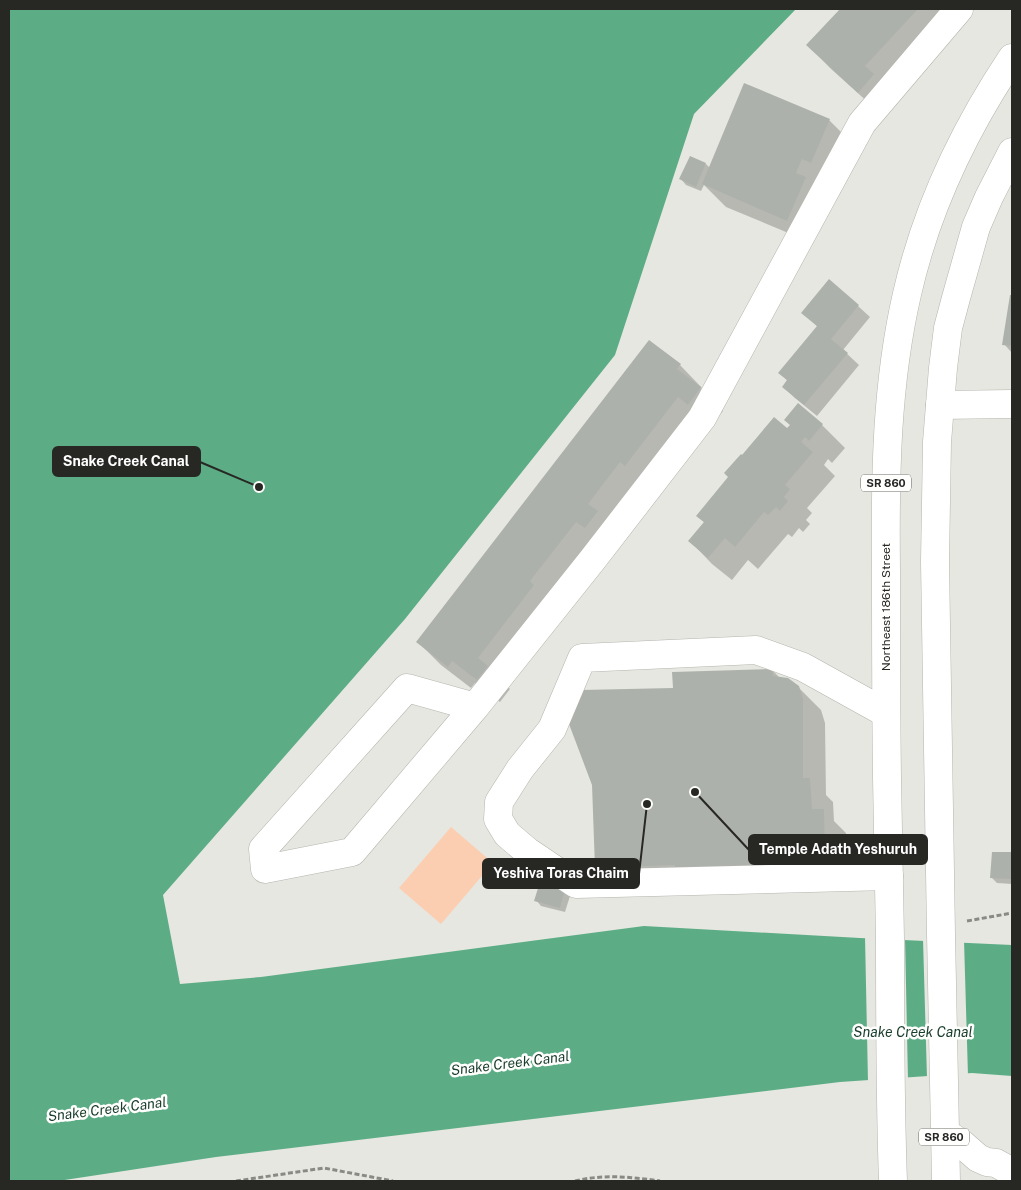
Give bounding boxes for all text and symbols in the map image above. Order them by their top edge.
callout: Snake Creek Canal [53,447,200,476]
text: Snake Creek Canal [63,453,190,469]
road number: SR 860 [861,474,911,492]
street label: Northeast 186th Street [879,543,893,671]
callout: Temple Adath Yeshuruh [749,835,927,864]
text: Temple Adath Yeshuruh [759,841,917,857]
callout: Yeshiva Toras Chaim [483,859,639,888]
text: Yeshiva Toras Chaim [493,865,629,881]
water label: Snake Creek Canal [853,1024,973,1040]
water label: Snake Creek Canal [450,1048,570,1078]
water label: Snake Creek Canal [47,1094,167,1124]
road number: SR 860 [919,1128,969,1146]

